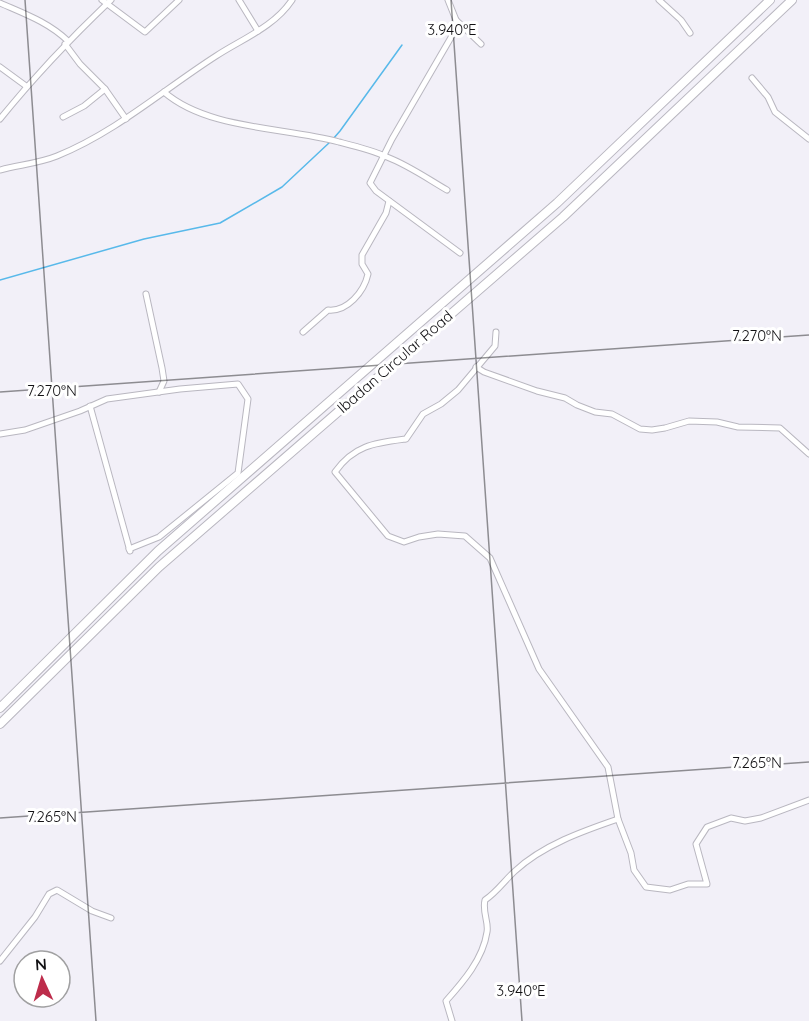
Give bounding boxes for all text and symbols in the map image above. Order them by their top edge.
text: 3.940°E [427,20,477,39]
street label: Ibadan Circular Road [333,306,456,417]
text: 7.270°N [732,326,782,345]
text: 7.270°N [27,381,77,400]
text: 7.265°N [732,753,782,772]
text: 7.265°N [27,807,77,826]
north arrow [12,949,72,1009]
text: N [34,954,48,974]
text: 3.940°E [496,981,546,1000]

